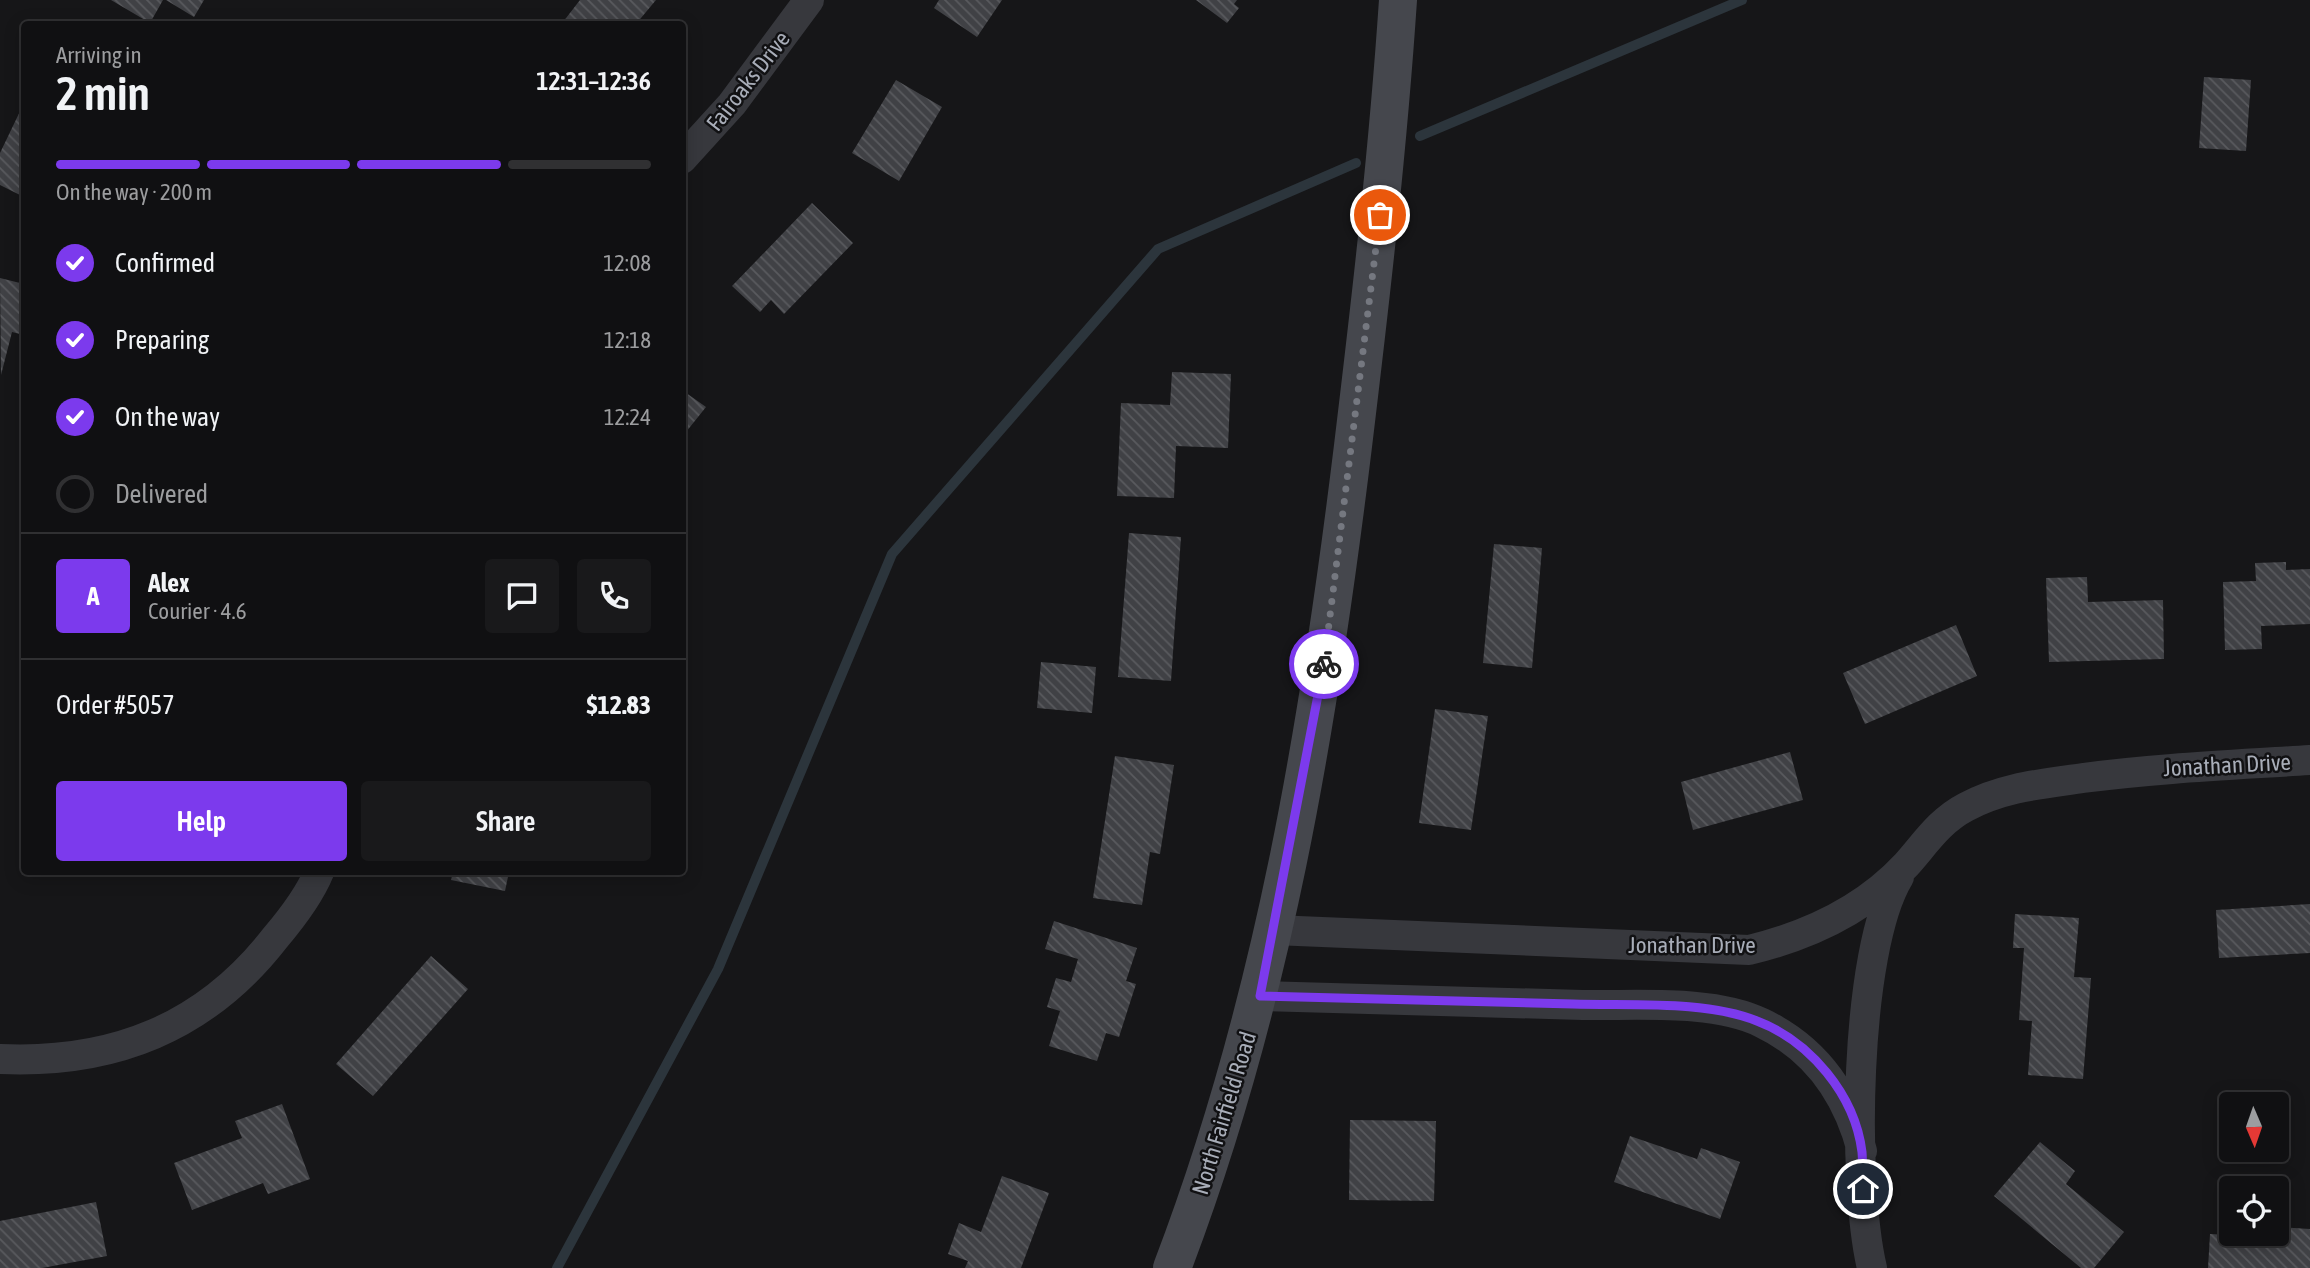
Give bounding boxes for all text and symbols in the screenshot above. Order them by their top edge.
street label: Fairoaks Drive [701,26,795,136]
text: Arriving in [56,42,142,68]
text: 12:31–12:36 [536,66,651,96]
text: 2 min [56,67,150,120]
text: On the way · 200 m [56,179,212,205]
pin [1350,185,1410,245]
icon: bag [1361,196,1399,234]
icon: check [56,244,94,282]
text: Confirmed [115,248,215,278]
text: 12:08 [603,250,651,276]
icon: check [56,321,94,359]
text: Preparing [115,325,209,355]
text: 12:18 [604,327,651,353]
icon: check [56,398,94,436]
text: On the way [115,402,220,432]
text: 12:24 [604,404,651,430]
text: Delivered [115,479,208,509]
button: chat [485,559,559,633]
button: phone [577,559,651,633]
text: Alex [148,568,189,598]
text: A [87,581,99,611]
text: Courier · 4.6 [148,598,247,624]
courier [1289,629,1359,699]
icon: bike [1305,645,1343,683]
text: Order #5057 [56,690,175,720]
text: $12.83 [587,690,651,720]
street label: Jonathan Drive [2163,749,2291,781]
button: Help [56,781,347,861]
button: Share [361,781,651,861]
street label: Jonathan Drive [1628,932,1756,958]
street label: North Fairfield Road [1187,1028,1261,1198]
north arrow [2219,1092,2289,1162]
map controls [2219,1092,2289,1246]
pin [1833,1159,1893,1219]
icon: home [1844,1170,1882,1208]
button: locate [2219,1176,2289,1246]

